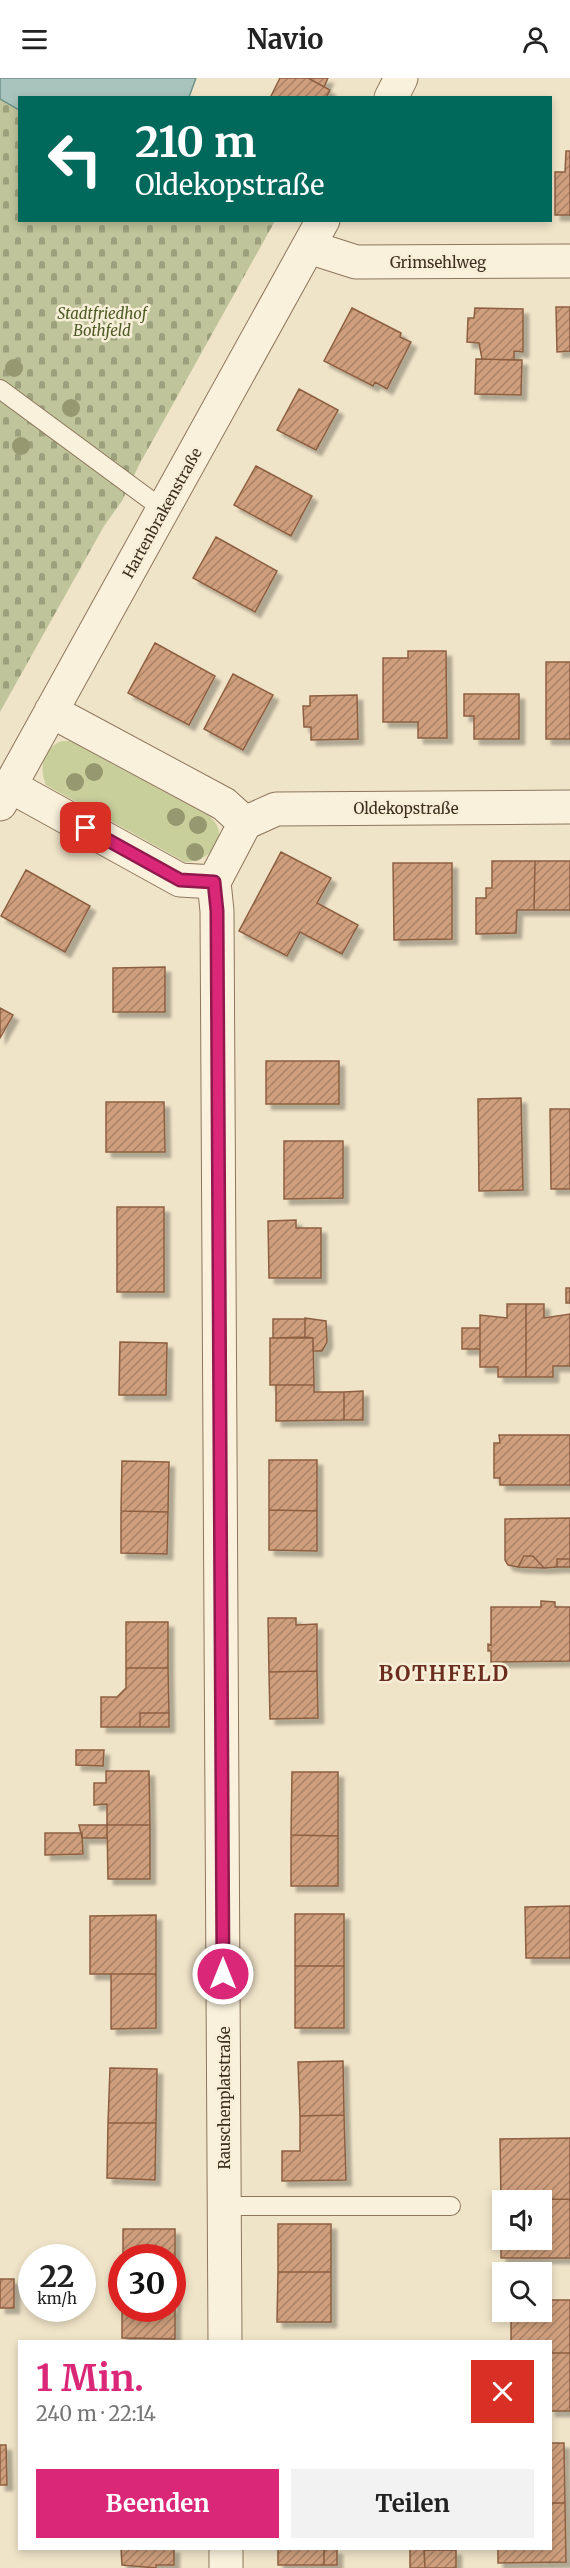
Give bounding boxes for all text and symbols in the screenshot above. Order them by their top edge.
text: Navio [247,22,323,56]
icon: menu [18,23,51,56]
icon: person [519,23,552,56]
text: 210 m [135,116,256,168]
icon: left [36,120,114,198]
text: Oldekopstraße [135,168,324,202]
street label: Grimsehlweg [390,253,486,272]
park label: Stadtfriedhof Bothfeld [57,304,149,340]
street label: Hartenbrakenstraße [118,444,206,582]
street label: Oldekopstraße [353,799,459,818]
pin [60,802,111,853]
icon: arrive [69,811,102,844]
district label: BOTHFELD [379,1660,509,1687]
position arrow [191,1942,255,2006]
street label: Rauschenplatstraße [215,2026,234,2170]
map controls [492,2190,552,2322]
button: sound [492,2190,552,2250]
speed limit sign: 30 [108,2244,186,2322]
text: 22 [40,2257,74,2295]
button: search [492,2262,552,2322]
text: km/h [37,2289,77,2308]
text: 1 Min. [36,2356,144,2401]
button: close [471,2360,534,2423]
text: 240 m · 22:14 [36,2401,156,2426]
button: Beenden [36,2469,279,2538]
button: Teilen [291,2469,534,2538]

